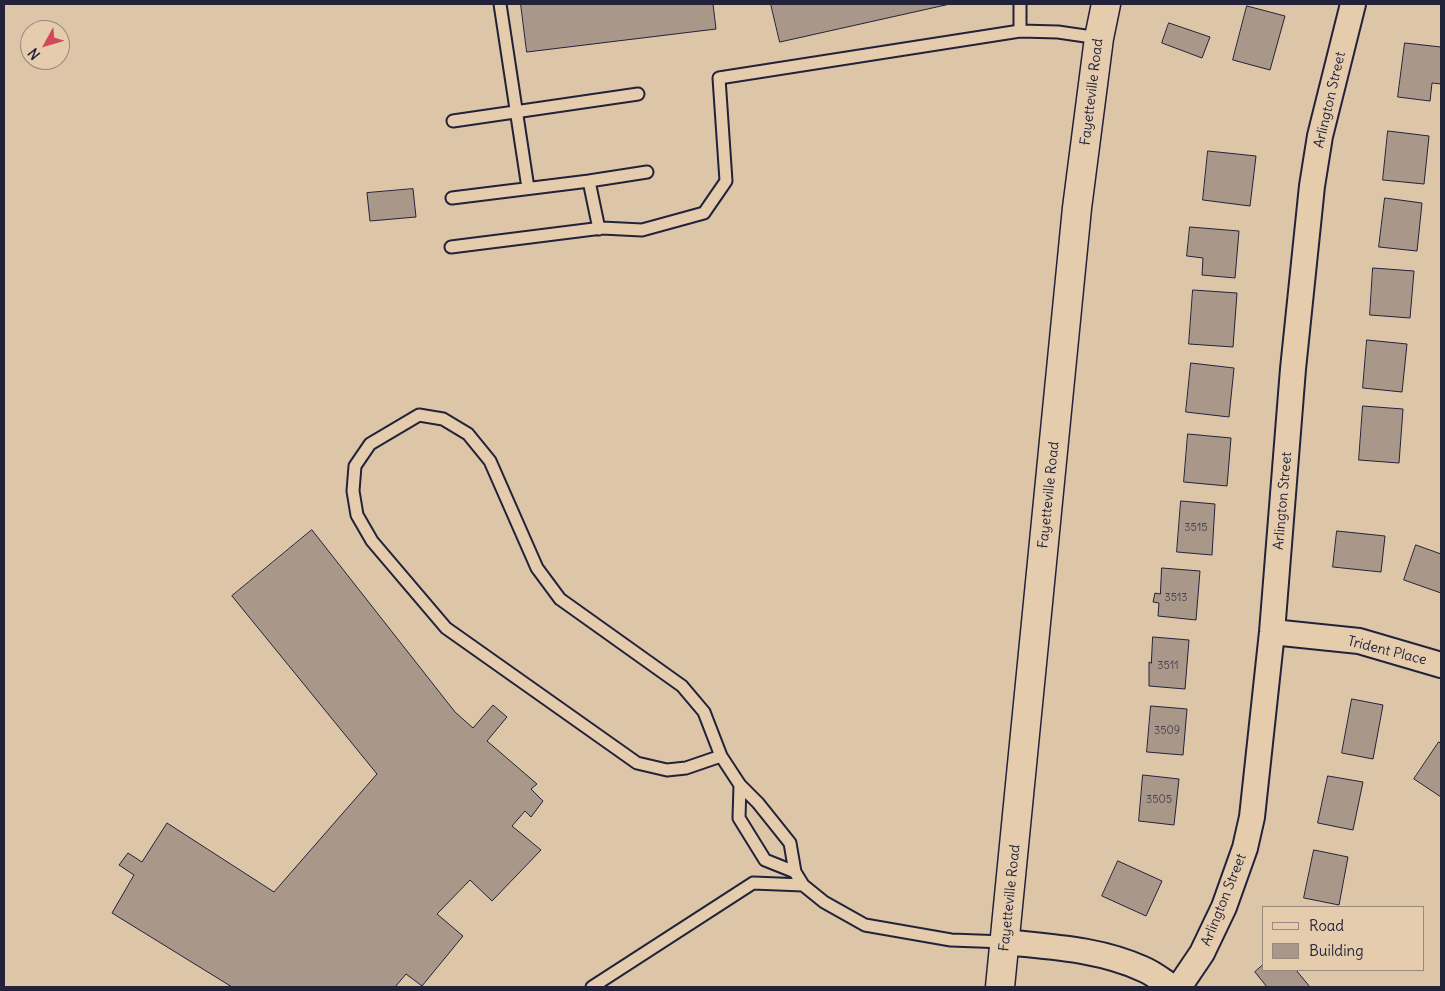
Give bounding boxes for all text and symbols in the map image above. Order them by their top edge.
north arrow [20,20,70,70]
street label: Fayetteville Road [1077,38,1107,146]
text: N [24,44,44,63]
street label: Arlington Street [1311,50,1349,150]
street label: Fayetteville Road [1035,441,1063,549]
street label: Arlington Street [1270,451,1296,551]
house number: 3515 [1184,521,1208,535]
house number: 3513 [1164,591,1188,605]
street label: Trident Place [1346,633,1428,669]
house number: 3511 [1157,659,1179,673]
house number: 3509 [1154,724,1180,738]
house number: 3505 [1146,793,1172,807]
street label: Fayetteville Road [996,844,1024,952]
street label: Arlington Street [1198,851,1250,949]
legend [1262,906,1425,971]
text: Road [1309,916,1344,935]
text: Building [1309,941,1364,960]

